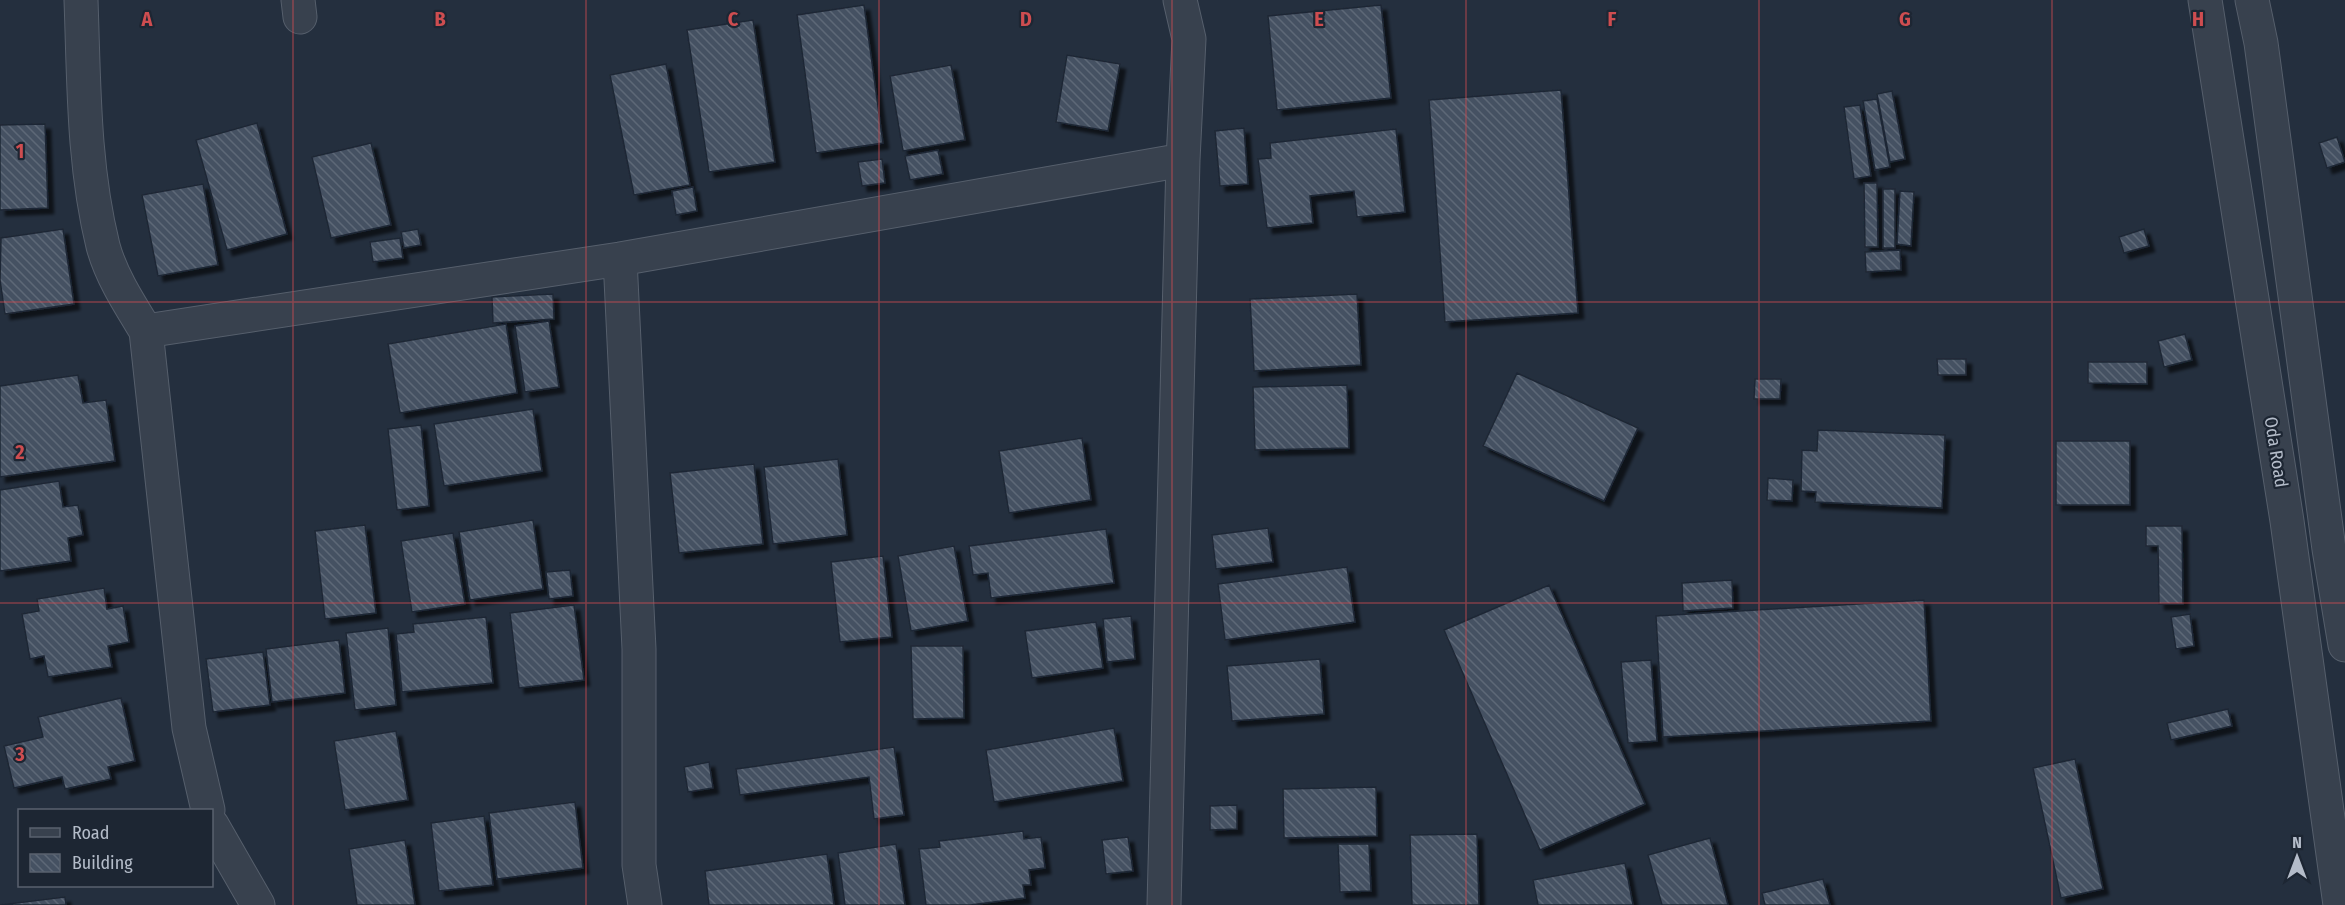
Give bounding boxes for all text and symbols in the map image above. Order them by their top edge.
text: A [141,7,154,31]
text: B [434,7,446,31]
text: C [728,7,739,31]
text: D [1020,7,1032,31]
text: E [1314,7,1324,31]
text: F [1608,7,1617,31]
text: G [1899,7,1911,31]
text: H [2192,7,2204,31]
text: 1 [16,139,24,163]
street label: Oda Road [2260,415,2292,489]
text: 2 [14,440,25,464]
text: 3 [14,742,25,766]
legend [18,809,213,887]
text: Road [72,822,109,844]
north arrow [2267,827,2327,887]
text: N [2292,833,2302,852]
text: Building [72,852,133,874]

